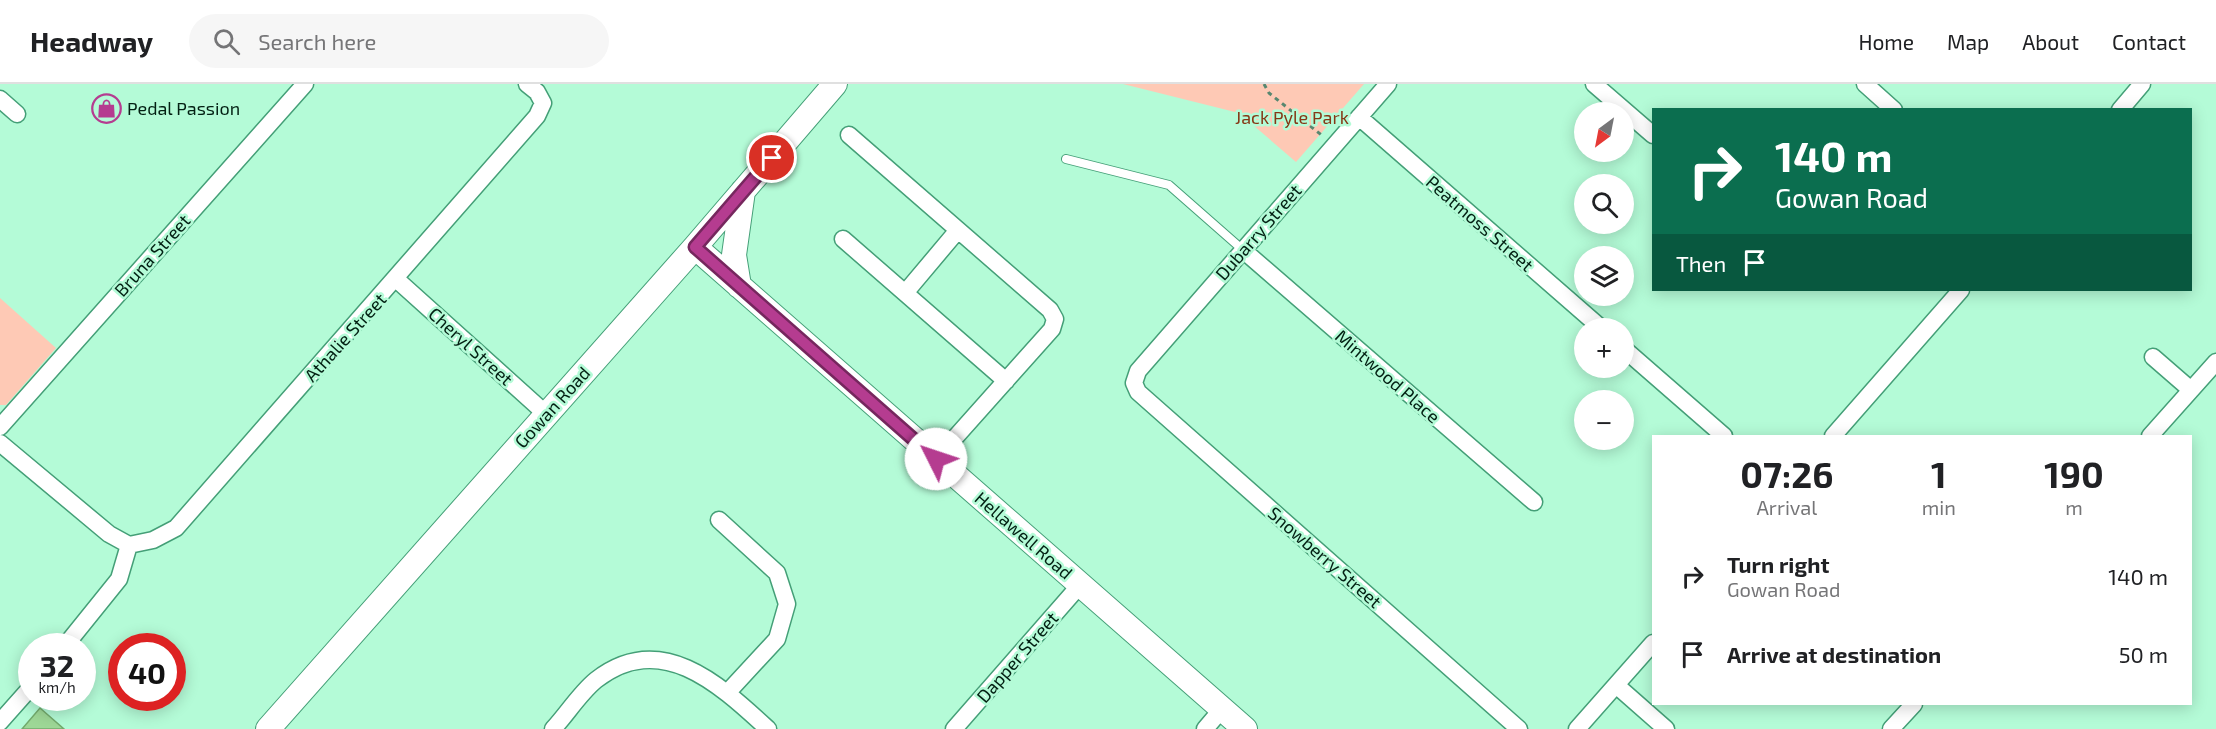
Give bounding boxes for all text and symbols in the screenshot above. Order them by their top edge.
search box [189,14,609,68]
text: Headway [30,24,153,58]
icon: search [210,25,243,58]
text: Search here [258,28,376,54]
text: Home [1858,29,1914,54]
text: Map [1947,29,1989,54]
text: About [2022,29,2079,54]
text: Contact [2112,29,2186,54]
shop icon: Pedal Passion [90,92,122,124]
place label: Pedal Passion [127,97,240,119]
north arrow [1574,102,1634,162]
map controls [1574,102,1634,450]
park label: Jack Pyle Park [1235,106,1349,128]
text: 140 m [1775,130,1892,180]
pin [746,132,797,183]
icon: right [1676,132,1754,210]
icon: arrive [755,141,788,174]
street label: Peatmoss Street [1422,170,1538,276]
button: search [1574,174,1634,234]
street label: Dubarry Street [1210,179,1306,284]
text: Gowan Road [1775,181,1928,213]
street label: Bruna Street [109,209,195,301]
button: layers [1574,246,1634,306]
icon: arrive [1738,246,1771,279]
text: Then [1676,250,1726,276]
street label: Athalie Street [299,288,391,386]
street label: Cheryl Street [424,302,518,390]
button: + [1574,318,1634,378]
street label: Mintwood Place [1331,325,1445,427]
street label: Gowan Road [510,362,594,452]
button: − [1574,390,1634,450]
position arrow [904,427,968,491]
text: 07:26 [1740,452,1833,495]
text: 1 [1931,452,1947,495]
text: 190 [2044,452,2104,495]
street label: Hellawell Road [971,487,1077,583]
text: Arrival [1756,495,1817,519]
text: min [1922,495,1956,519]
text: m [2065,495,2083,519]
street label: Snowberry Street [1264,502,1386,612]
text: Turn right [1727,551,1829,577]
icon: right [1676,560,1709,593]
text: 140 m [2108,563,2168,589]
text: Gowan Road [1727,577,1840,601]
street label: Dapper Street [972,607,1063,707]
speed limit sign: 40 [108,633,186,711]
icon: arrive [1676,638,1709,671]
text: Arrive at destination [1727,641,1941,667]
text: 50 m [2119,641,2168,667]
text: 32 [40,647,74,683]
text: km/h [38,678,76,696]

